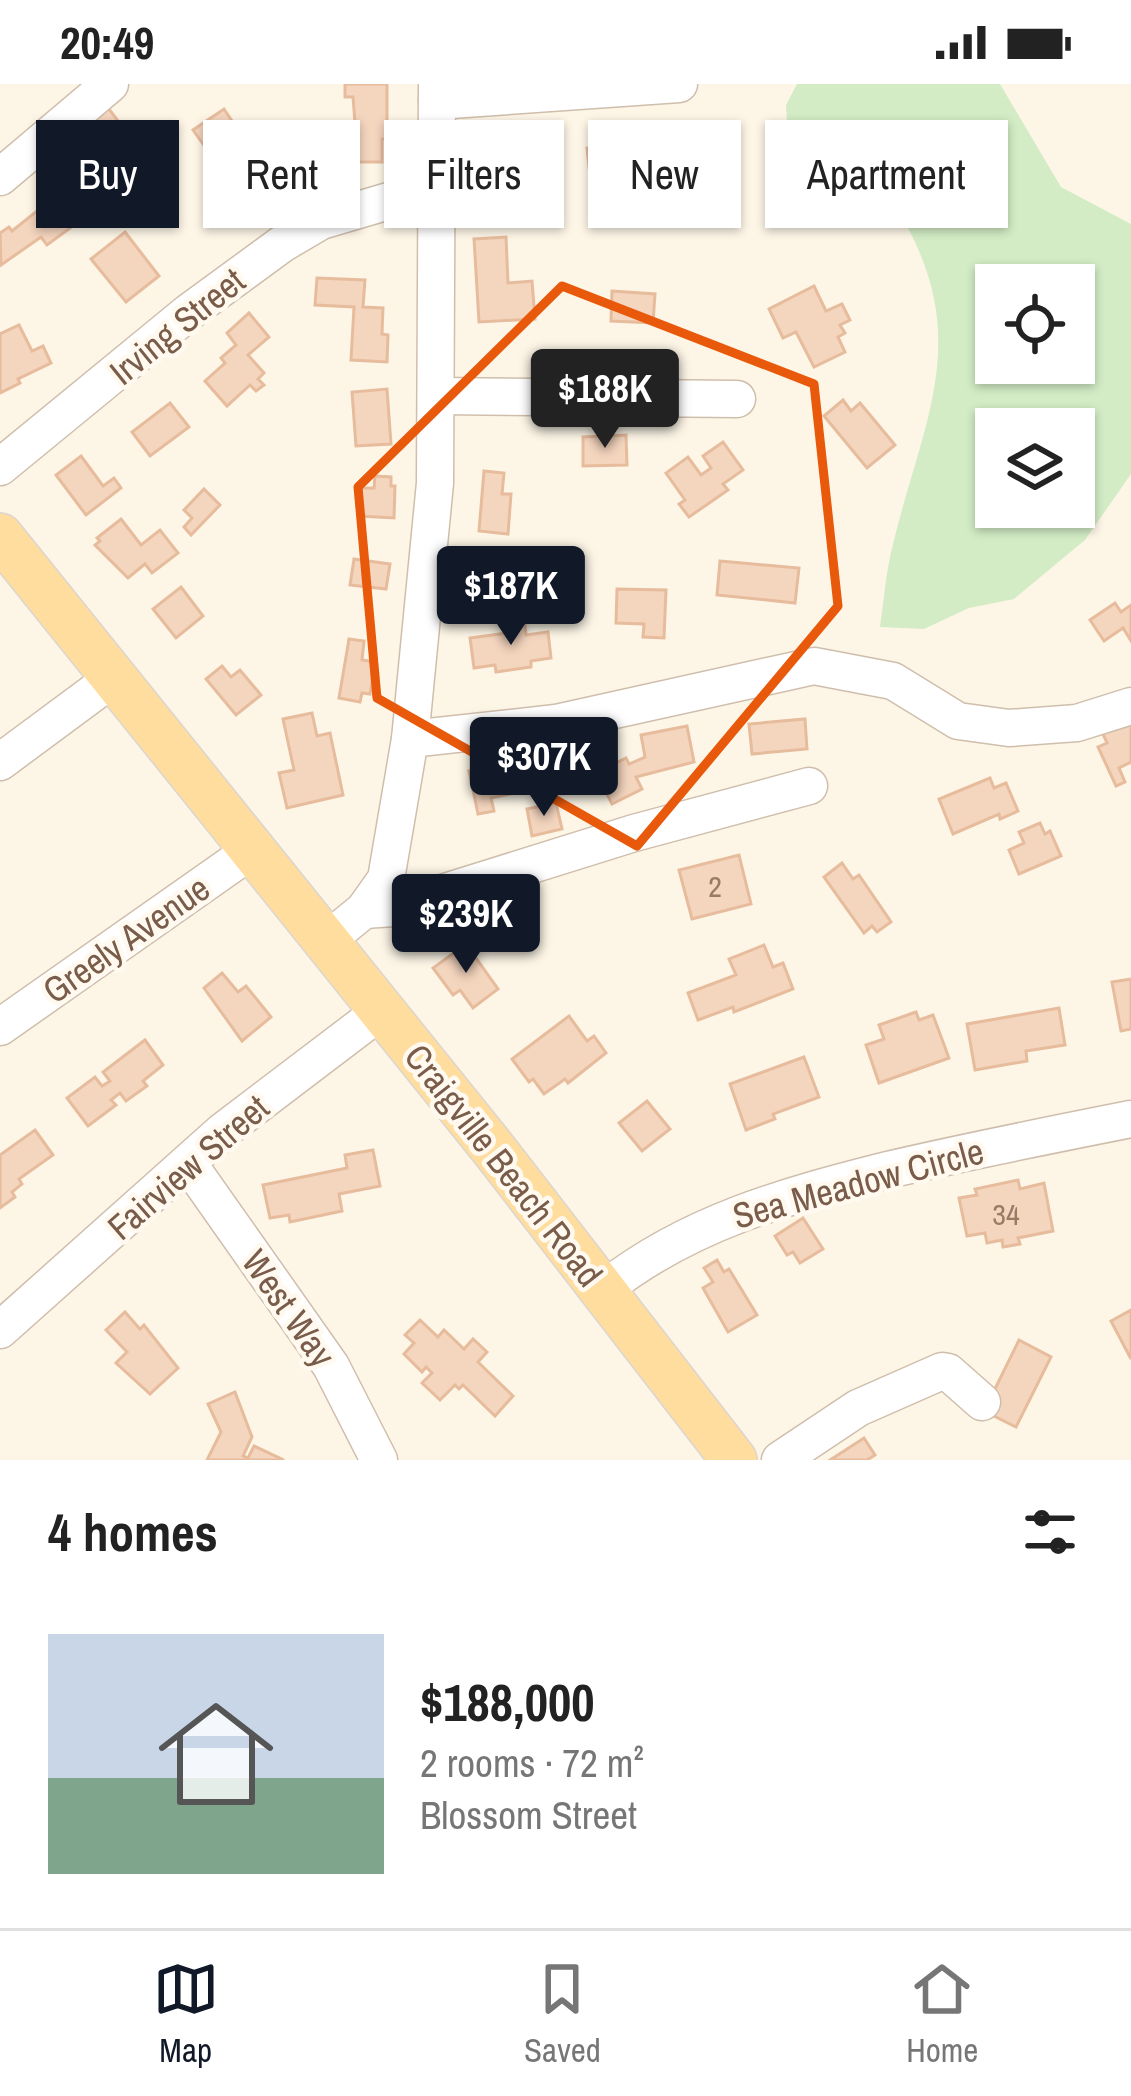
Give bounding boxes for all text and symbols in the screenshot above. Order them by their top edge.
text: 20:49 [60,12,154,73]
chip: Buy [36,120,179,228]
chip: Rent [203,120,360,228]
chip: Filters [384,120,564,228]
chip: New [588,120,741,228]
chip: Apartment [765,120,1008,228]
street label: Irving Street [99,257,255,395]
map controls [975,264,1095,528]
button: locate [975,264,1095,384]
pin: $188K [521,349,689,451]
text: $188K [558,362,652,414]
button: layers [975,408,1095,528]
pin: $187K [427,546,595,648]
text: $187K [464,559,558,611]
pin: $307K [460,717,628,819]
text: $307K [497,730,591,782]
street label: Greely Avenue [33,864,219,1014]
house number: 2 [708,866,722,906]
pin: $239K [382,874,550,976]
text: $239K [419,887,513,939]
street label: Craigville Beach Road [394,1034,614,1296]
street label: Fairview Street [97,1084,279,1250]
street label: Sea Meadow Circle [727,1126,989,1240]
house number: 34 [992,1194,1020,1234]
street label: West Way [231,1240,347,1376]
text: 4 homes [48,1498,218,1567]
icon: filters [1017,1499,1083,1565]
text: $188,000 [420,1668,594,1737]
icon: home [144,1682,288,1826]
text: 2 rooms · 72 m² [420,1737,644,1789]
text: Blossom Street [420,1789,637,1841]
tab: Map [153,1956,219,2072]
tab: Saved [524,1956,601,2072]
tab: Home [906,1956,978,2072]

